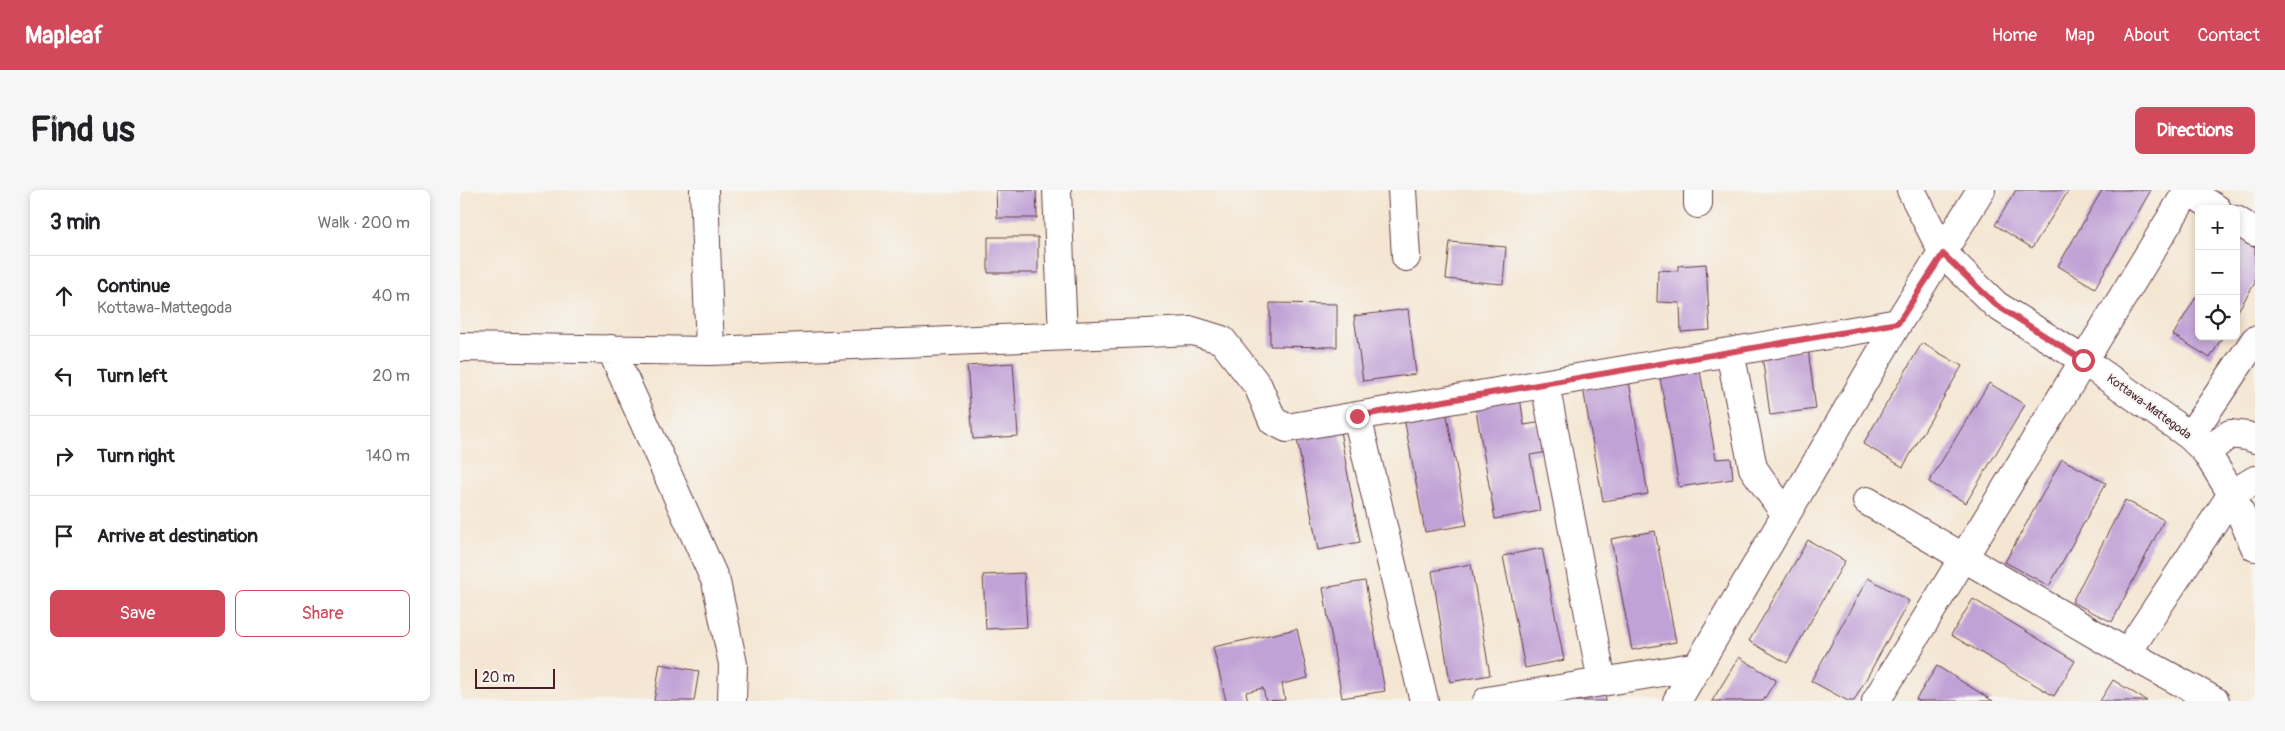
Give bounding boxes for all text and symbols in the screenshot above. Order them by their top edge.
text: Mapleaf [25,21,103,50]
text: Home [1992,24,2037,47]
text: Map [2065,24,2095,47]
text: About [2123,24,2169,47]
text: Contact [2197,24,2260,47]
button: Directions [2135,107,2255,154]
text: Find us [30,108,135,152]
map controls [2195,205,2240,340]
button: + [2195,205,2240,250]
text: 3 min [50,209,100,236]
text: Walk · 200 m [318,213,410,233]
button: − [2195,250,2240,295]
text: Continue [97,274,170,298]
icon: ahead [50,282,78,310]
text: 40 m [372,286,410,306]
button: locate [2195,295,2240,340]
text: Kottawa-Mattegoda [97,298,232,318]
route start [2072,349,2095,372]
icon: left [50,362,78,390]
text: Turn left [97,364,167,388]
text: 20 m [372,366,410,386]
street label: Kottawa-Mattegoda [2104,371,2195,443]
route end [1346,405,1369,428]
icon: right [50,442,78,470]
text: Turn right [97,444,175,468]
text: 140 m [366,446,410,466]
icon: arrive [50,522,78,550]
text: Arrive at destination [97,524,258,548]
button: Save [50,590,225,637]
button: Share [235,590,410,637]
scale bar [475,666,555,689]
text: 20 m [482,669,515,686]

